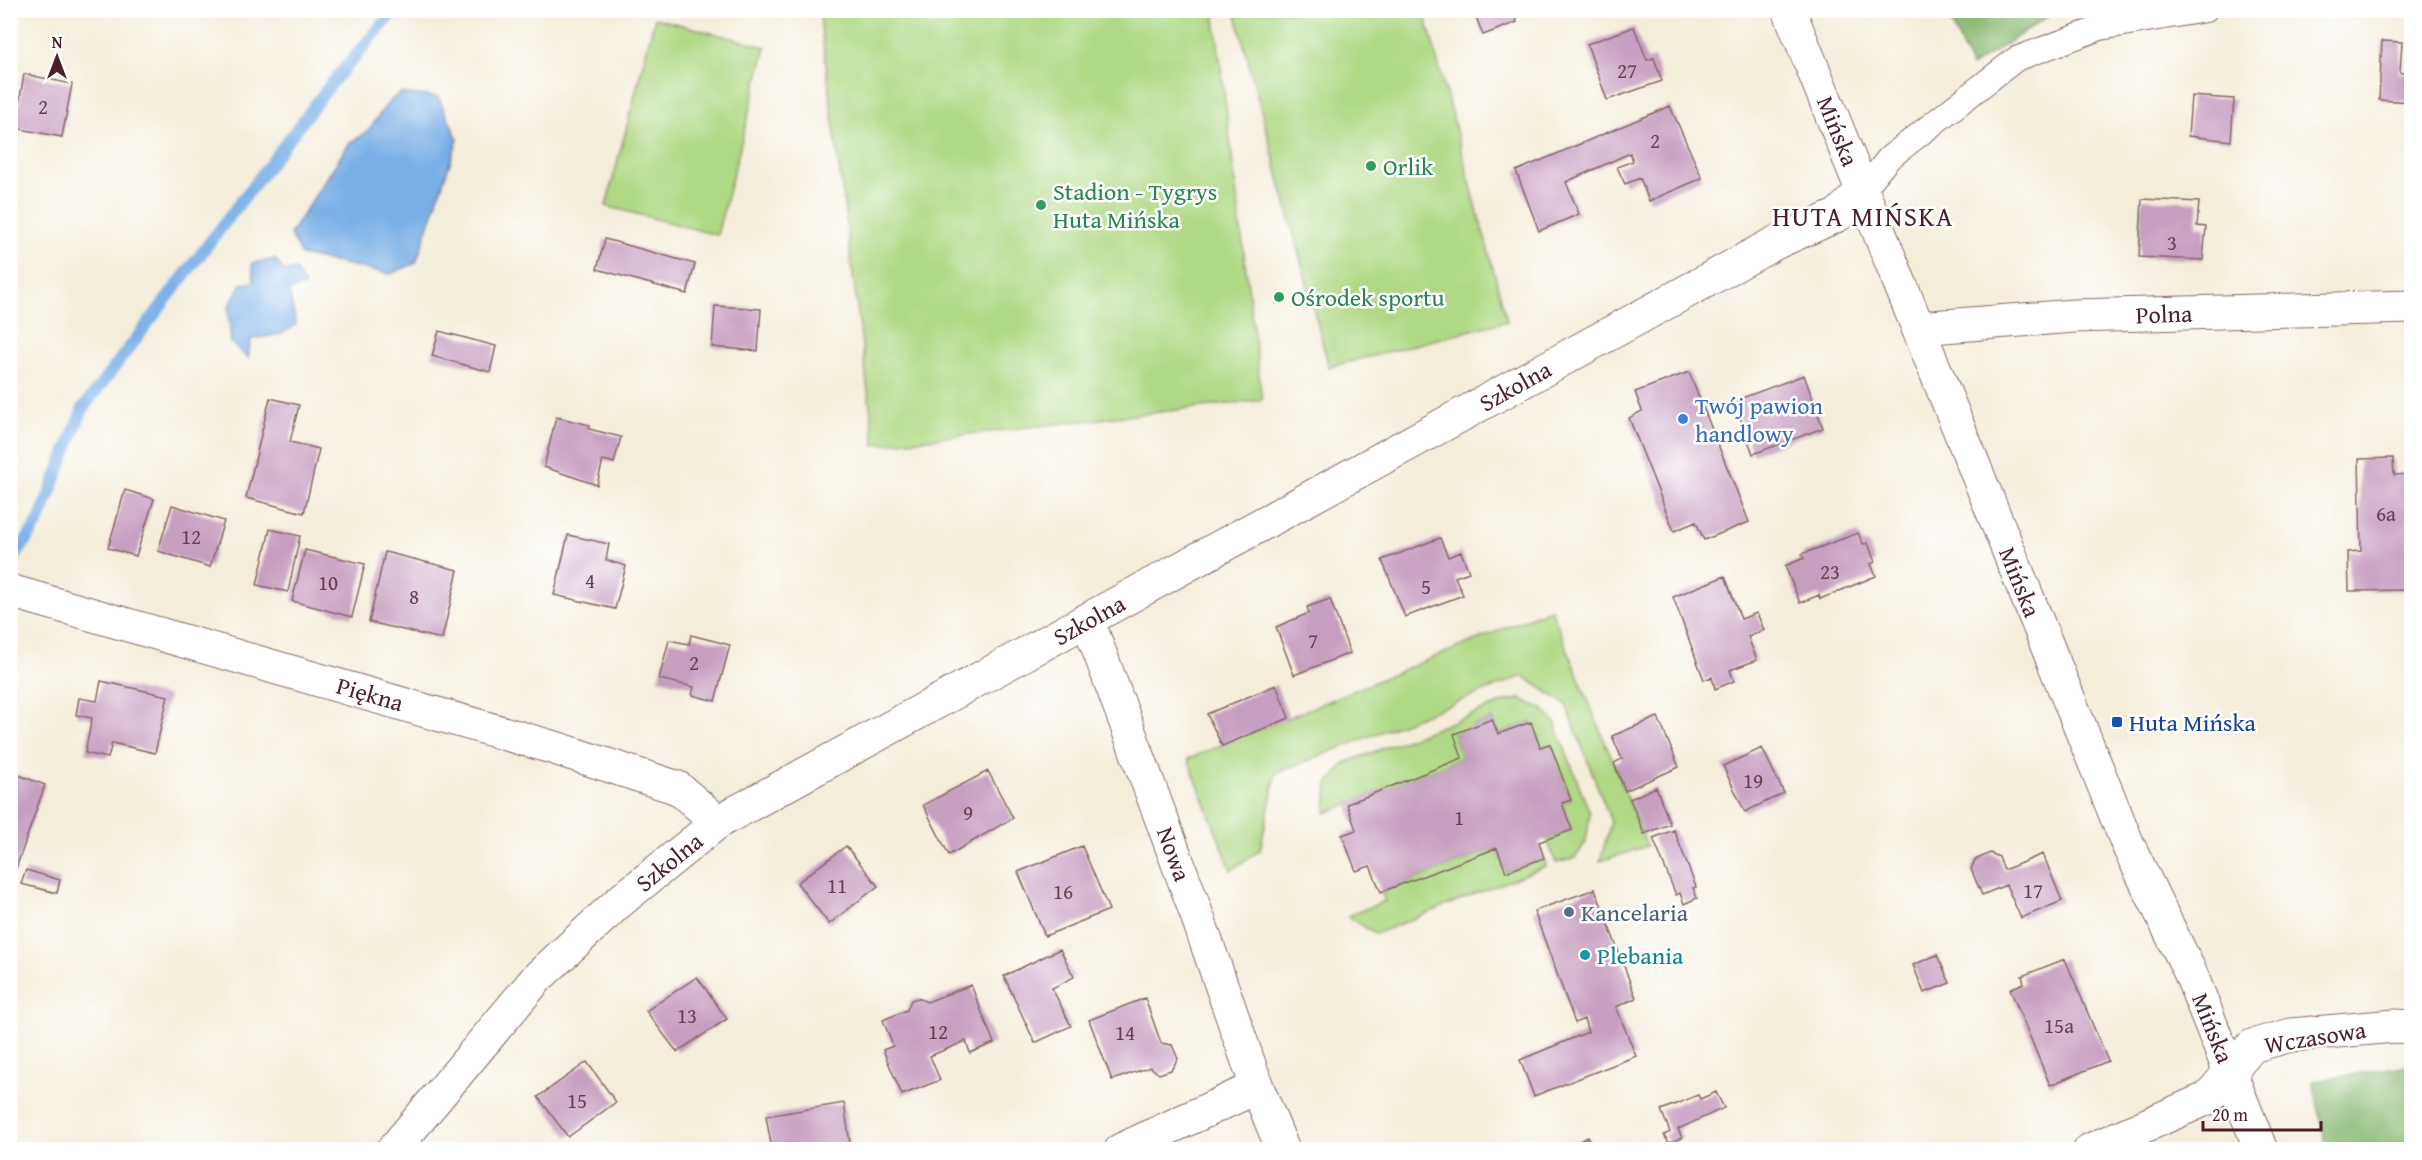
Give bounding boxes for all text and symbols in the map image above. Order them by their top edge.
north arrow [27,27,87,87]
text: N [52,30,63,54]
house number: 27 [1617,55,1637,86]
house number: 2 [38,91,48,122]
street label: Mińska [1808,91,1868,172]
house number: 2 [1650,125,1660,156]
place label: Orlik [1383,149,1434,184]
marker: Orlik [1364,159,1378,173]
place label: Stadion - Tygrys Huta Mińska [1053,174,1217,237]
district label: HUTA MIŃSKA [1772,196,1954,236]
marker: Stadion - Tygrys Huta Mińska [1034,198,1048,212]
house number: 3 [2167,227,2177,258]
place label: Ośrodek sportu [1291,280,1445,315]
marker: Ośrodek sportu [1272,290,1286,304]
street label: Polna [2135,295,2194,332]
street label: Szkolna [1473,352,1558,420]
place label: Twój pawion handlowy [1695,388,1823,451]
marker: Twój pawion handlowy [1676,412,1690,426]
house number: 6a [2376,498,2396,529]
house number: 12 [181,521,201,552]
street label: Mińska [1990,542,2050,623]
house number: 23 [1820,556,1840,587]
house number: 4 [585,565,595,596]
house number: 10 [318,567,338,598]
house number: 5 [1421,571,1431,602]
house number: 8 [409,581,419,612]
street label: Szkolna [1047,586,1132,654]
house number: 7 [1308,625,1318,656]
house number: 2 [689,647,699,678]
street label: Piękna [333,668,408,720]
place label: Huta Mińska [2129,705,2257,740]
marker: Huta Mińska [2110,715,2124,729]
house number: 19 [1743,765,1763,796]
house number: 9 [963,797,973,828]
house number: 1 [1454,802,1464,833]
street label: Nowa [1148,822,1200,887]
street label: Szkolna [628,824,711,900]
house number: 11 [827,870,847,901]
house number: 17 [2023,875,2043,906]
house number: 16 [1053,876,1073,907]
place label: Kancelaria [1581,895,1689,930]
marker: Kancelaria [1562,905,1576,919]
place label: Plebania [1597,938,1684,973]
marker: Plebania [1578,948,1592,962]
street label: Mińska [2183,988,2243,1069]
house number: 13 [677,1000,697,1031]
house number: 15a [2044,1010,2074,1041]
street label: Wczasowa [2262,1012,2369,1062]
house number: 12 [928,1016,948,1047]
house number: 14 [1115,1017,1135,1048]
house number: 15 [567,1085,587,1116]
scale bar [2203,1094,2322,1132]
text: 20 m [2212,1101,2248,1128]

